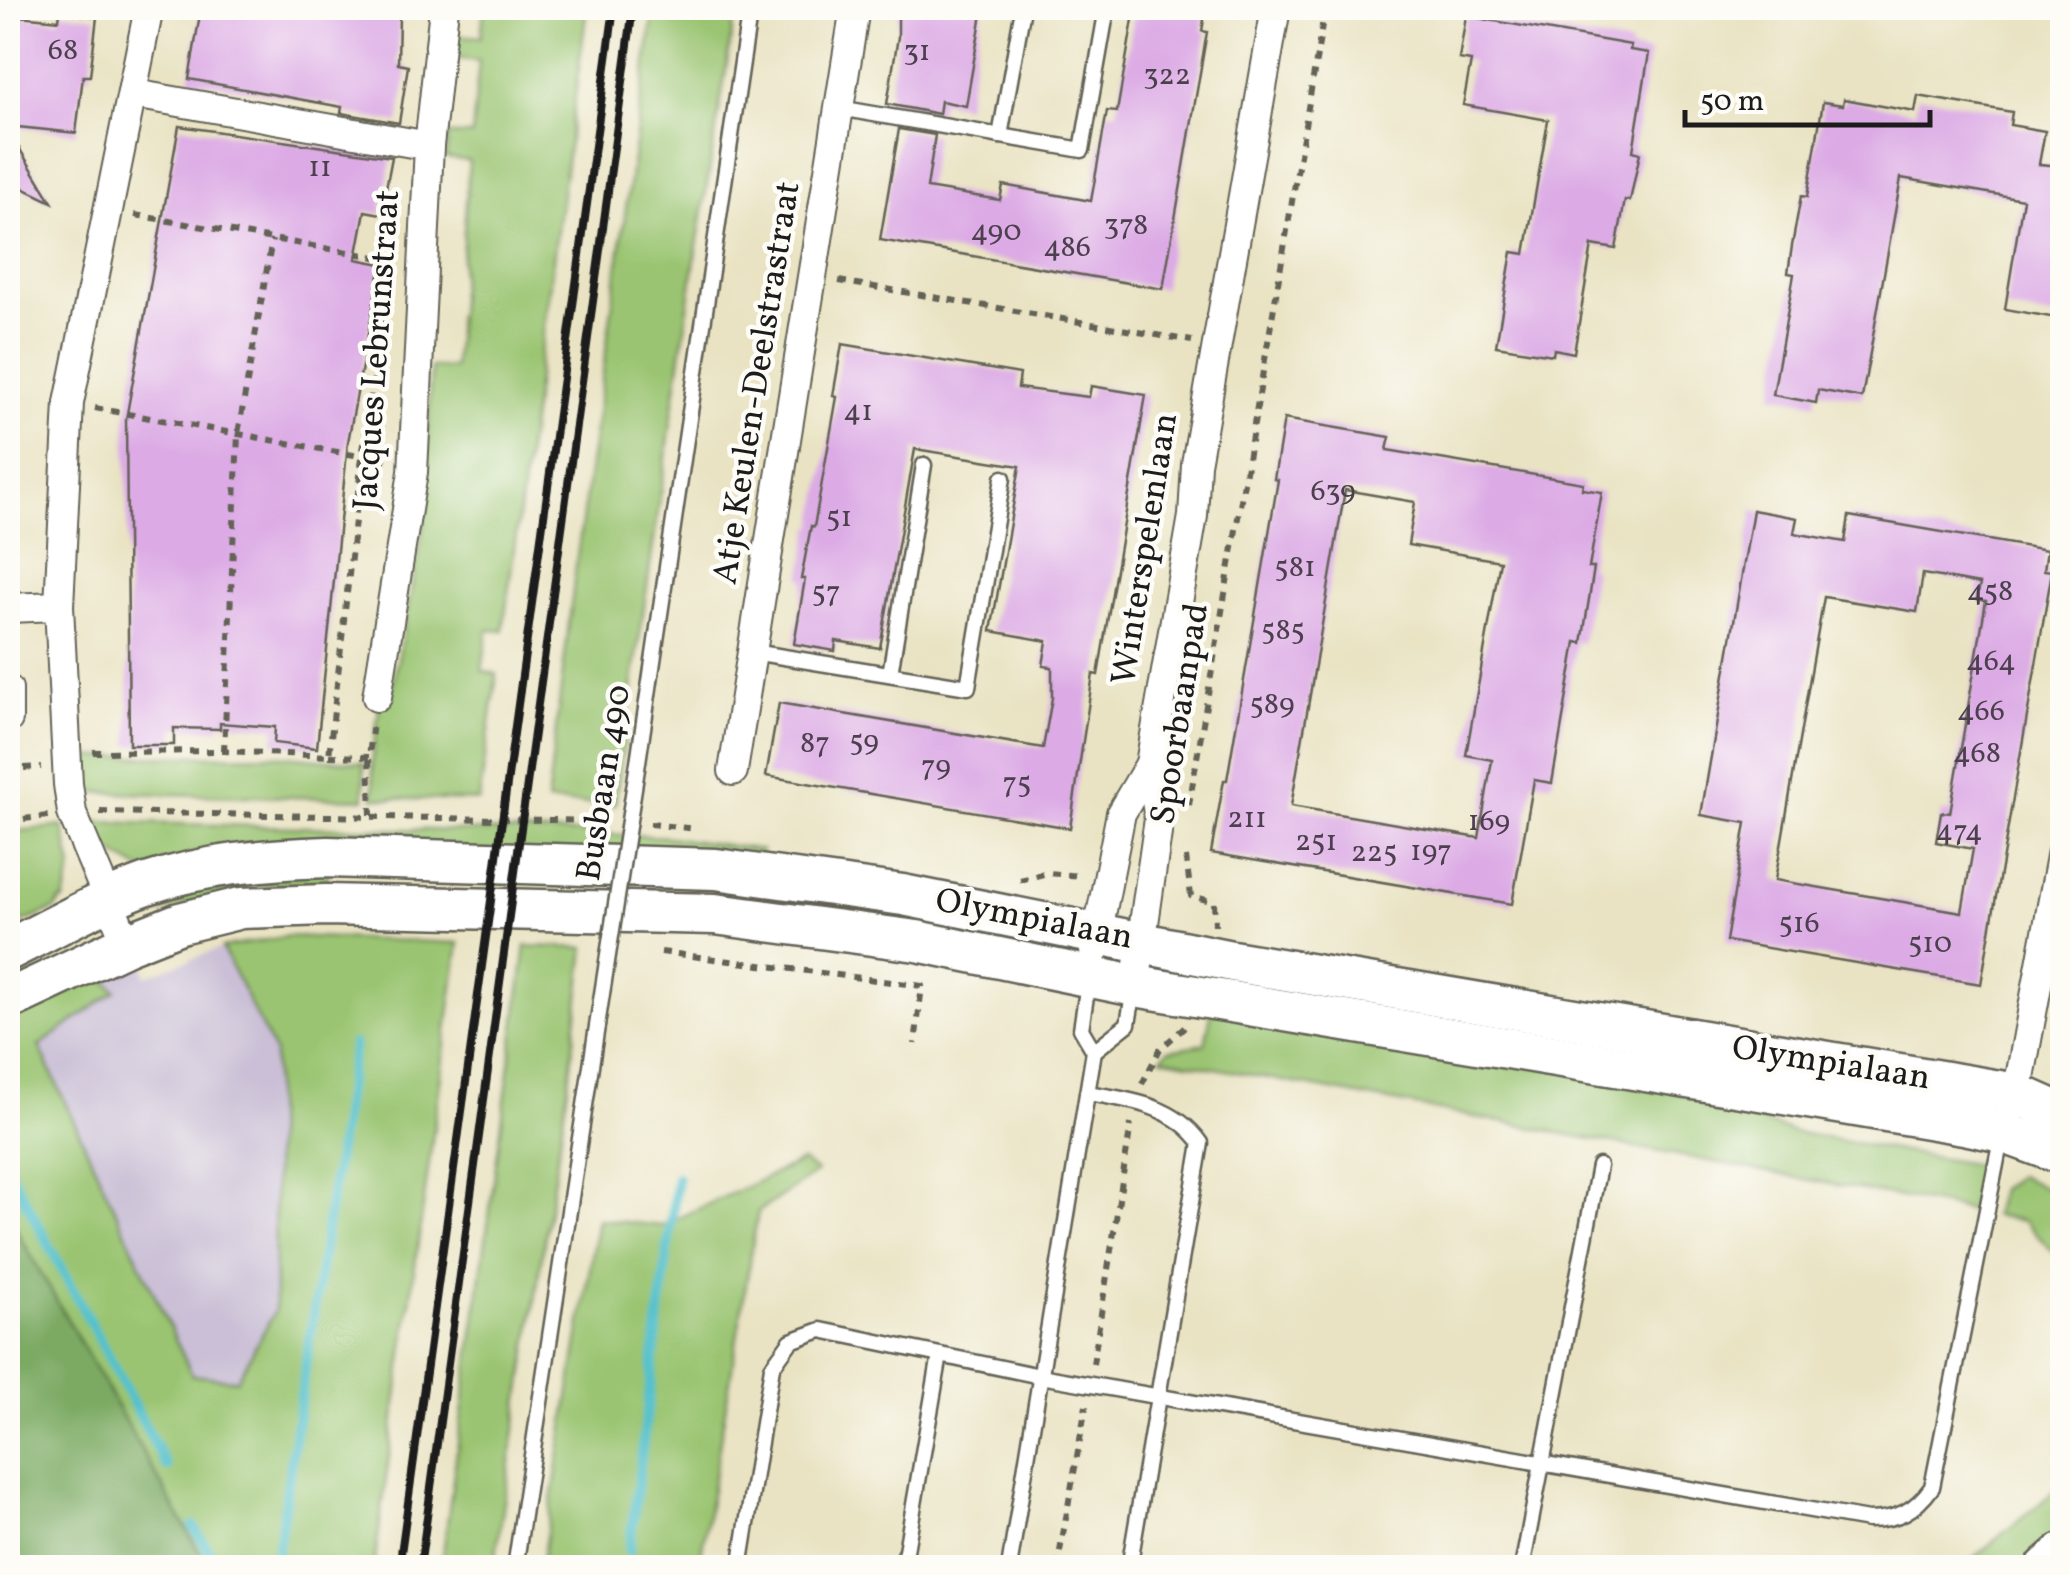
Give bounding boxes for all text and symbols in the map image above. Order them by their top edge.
house number: 68 [48,30,78,72]
house number: 31 [903,31,931,73]
house number: 322 [1143,55,1191,97]
scale bar [1685,65,1930,127]
text: 50 m [1700,81,1764,123]
house number: 11 [308,147,332,189]
street label: Atje Keulen-Deelstrastraat [702,178,814,588]
street label: Jacques Lebrunstraat [343,188,413,512]
house number: 378 [1104,205,1148,247]
house number: 490 [970,211,1022,253]
house number: 486 [1043,227,1091,269]
house number: 41 [843,391,873,433]
street label: Winterspelenlaan [1101,410,1191,688]
house number: 639 [1310,471,1356,513]
house number: 51 [826,497,852,539]
house number: 581 [1274,547,1316,589]
house number: 458 [1967,571,2013,613]
house number: 57 [812,572,840,614]
street label: Spoorbaanpad [1140,600,1222,828]
house number: 585 [1261,610,1305,652]
house number: 464 [1966,641,2016,683]
street label: Busbaan 490 [566,681,644,885]
house number: 589 [1249,684,1295,726]
house number: 466 [1957,691,2005,733]
house number: 59 [849,721,879,763]
house number: 87 [800,723,830,765]
house number: 468 [1953,733,2001,775]
house number: 79 [921,746,951,788]
house number: 75 [1003,763,1031,805]
house number: 211 [1227,798,1267,840]
house number: 169 [1468,801,1510,843]
house number: 474 [1935,811,1983,853]
house number: 251 [1295,821,1337,863]
house number: 197 [1410,831,1452,873]
house number: 225 [1351,832,1397,874]
street label: Olympialaan [931,877,1137,963]
house number: 516 [1778,903,1820,945]
house number: 510 [1908,923,1952,965]
street label: Olympialaan [1728,1025,1934,1103]

